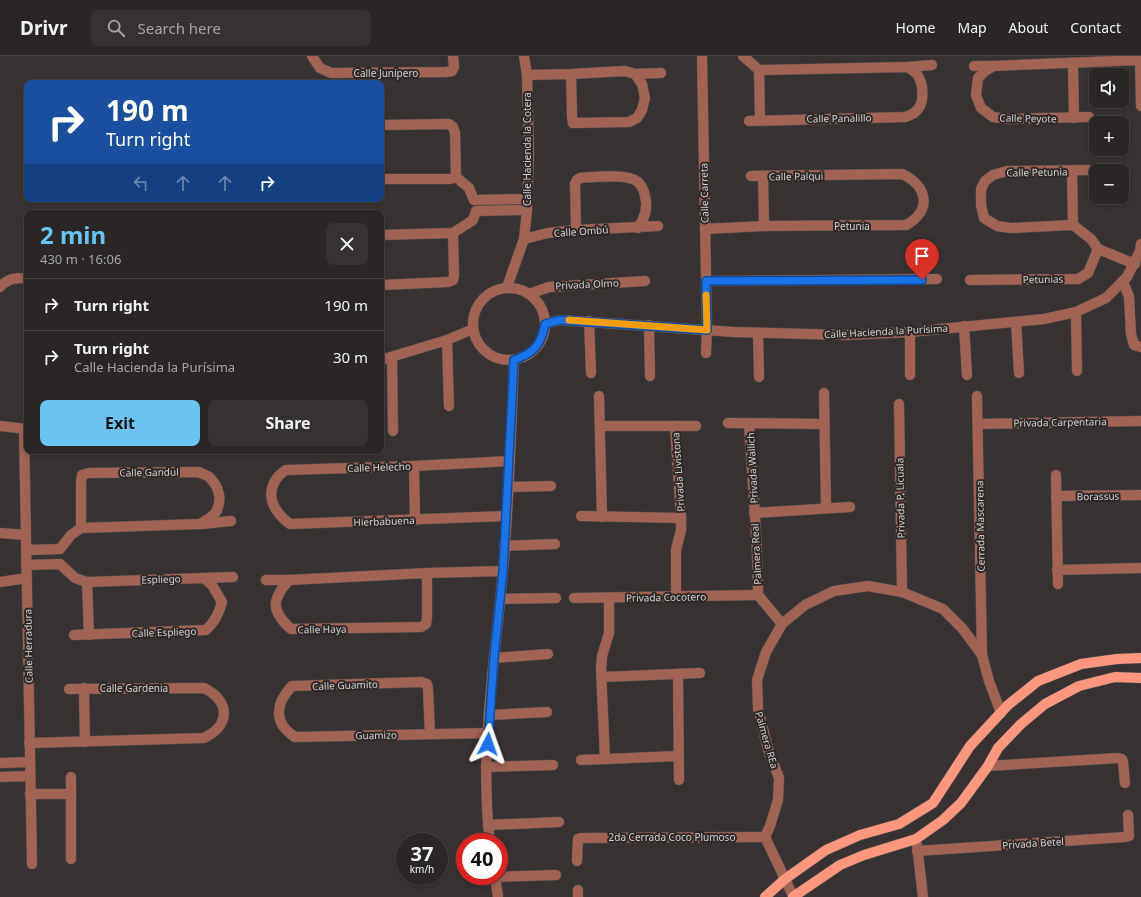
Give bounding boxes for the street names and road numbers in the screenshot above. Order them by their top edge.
street label: Calle Junípero [354,66,418,80]
street label: Calle Hacienda la Cotera [520,92,534,206]
street label: Calle Panalillo [806,110,872,126]
street label: Calle Peyote [999,111,1057,126]
street label: Calle Carreta [696,163,712,223]
street label: Calle Petunia [1006,164,1068,180]
street label: Calle Palqui [769,169,823,183]
street label: Petunia [834,219,870,233]
street label: Calle Ombú [553,222,609,240]
street label: Petunias [1023,272,1064,286]
street label: Privada Olmo [555,275,619,293]
street label: Calle Hacienda la Purísima [824,321,948,341]
street label: Privada Carpentaria [1013,414,1107,430]
street label: Privada Livistona [668,432,688,512]
street label: Privada Wallich [743,432,761,504]
street label: Privada P. Licuala [892,458,908,538]
street label: Calle Helecho [347,459,411,475]
street label: Calle Gandul [119,464,179,480]
street label: Cerrada Mascarena [972,480,988,572]
street label: Borassus [1077,489,1120,503]
street label: Hierbabuena [353,513,415,529]
street label: Palmera Real [747,523,765,585]
street label: Espliego [141,571,181,587]
street label: Privada Cocotero [626,589,706,605]
street label: Calle Herradura [20,609,36,683]
street label: Calle Haya [297,622,347,636]
street label: Calle Espliego [131,624,197,640]
street label: Calle Guamito [312,677,378,693]
street label: Calle Gardenia [100,681,168,695]
street label: Palmera REa [752,710,782,770]
street label: Guamizo [355,728,397,742]
street label: 2da Cerrada Coco Plumoso [609,830,735,844]
street label: Privada Betel [1002,834,1064,852]

